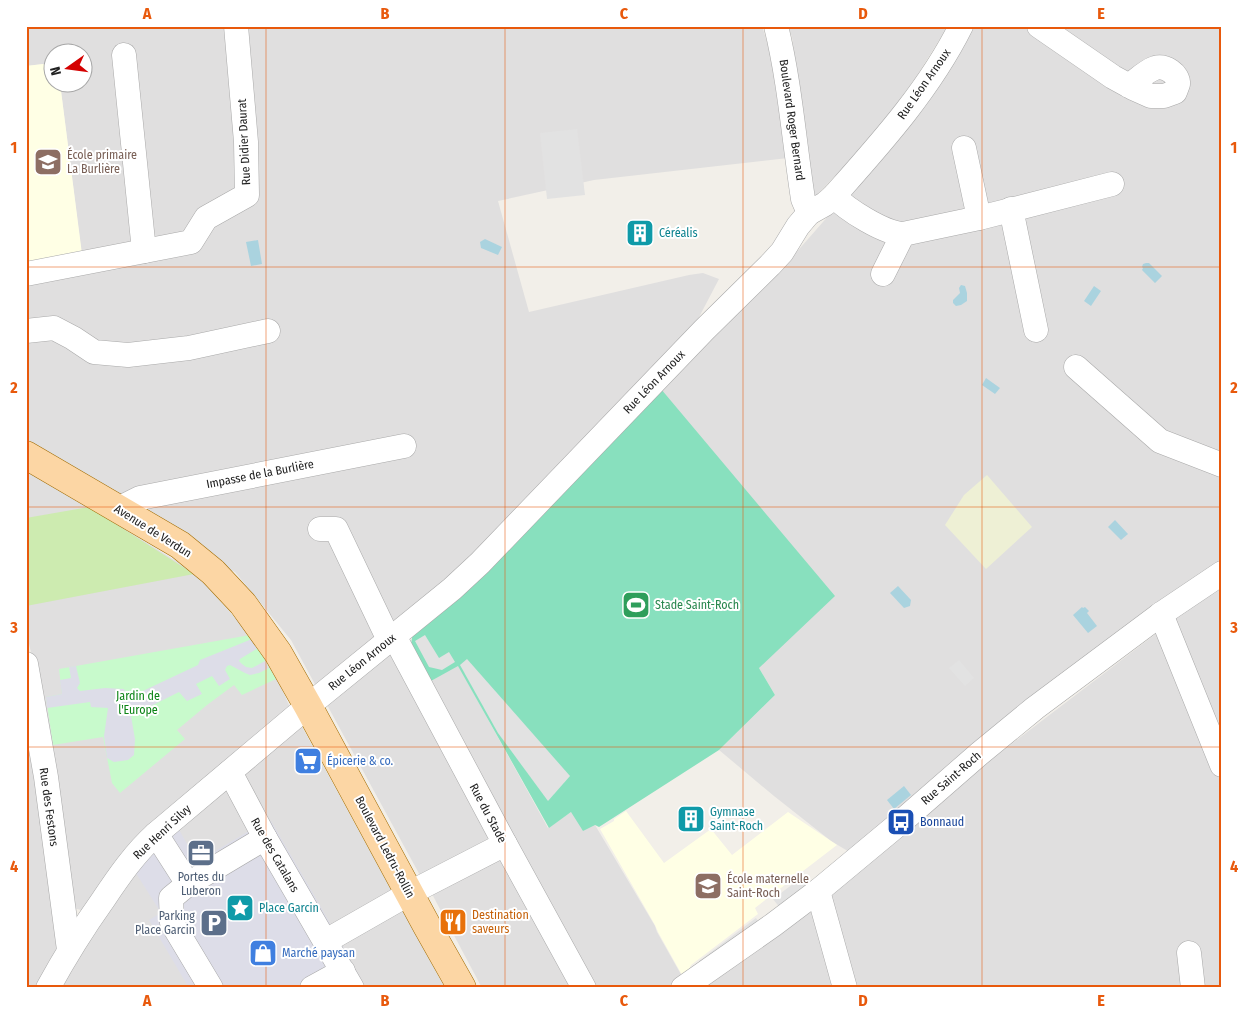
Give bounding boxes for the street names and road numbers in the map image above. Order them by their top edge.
street label: Rue Léon Arnoux [895,46,954,122]
street label: Boulevard Roger Bernard [777,58,807,182]
street label: Rue Didier Daurat [235,98,253,186]
street label: Rue Léon Arnoux [620,347,688,417]
street label: Impasse de la Burlière [205,457,315,491]
street label: Avenue de Verdun [112,502,194,560]
street label: Rue Léon Arnoux [325,630,399,693]
street label: Rue Saint-Roch [918,748,984,808]
street label: Rue des Festons [37,767,61,847]
street label: Rue du Stade [467,781,510,845]
street label: Boulevard Ledru-Rollin [352,794,418,900]
street label: Rue Henri Silvy [130,801,194,862]
street label: Rue des Catalans [248,815,302,895]

